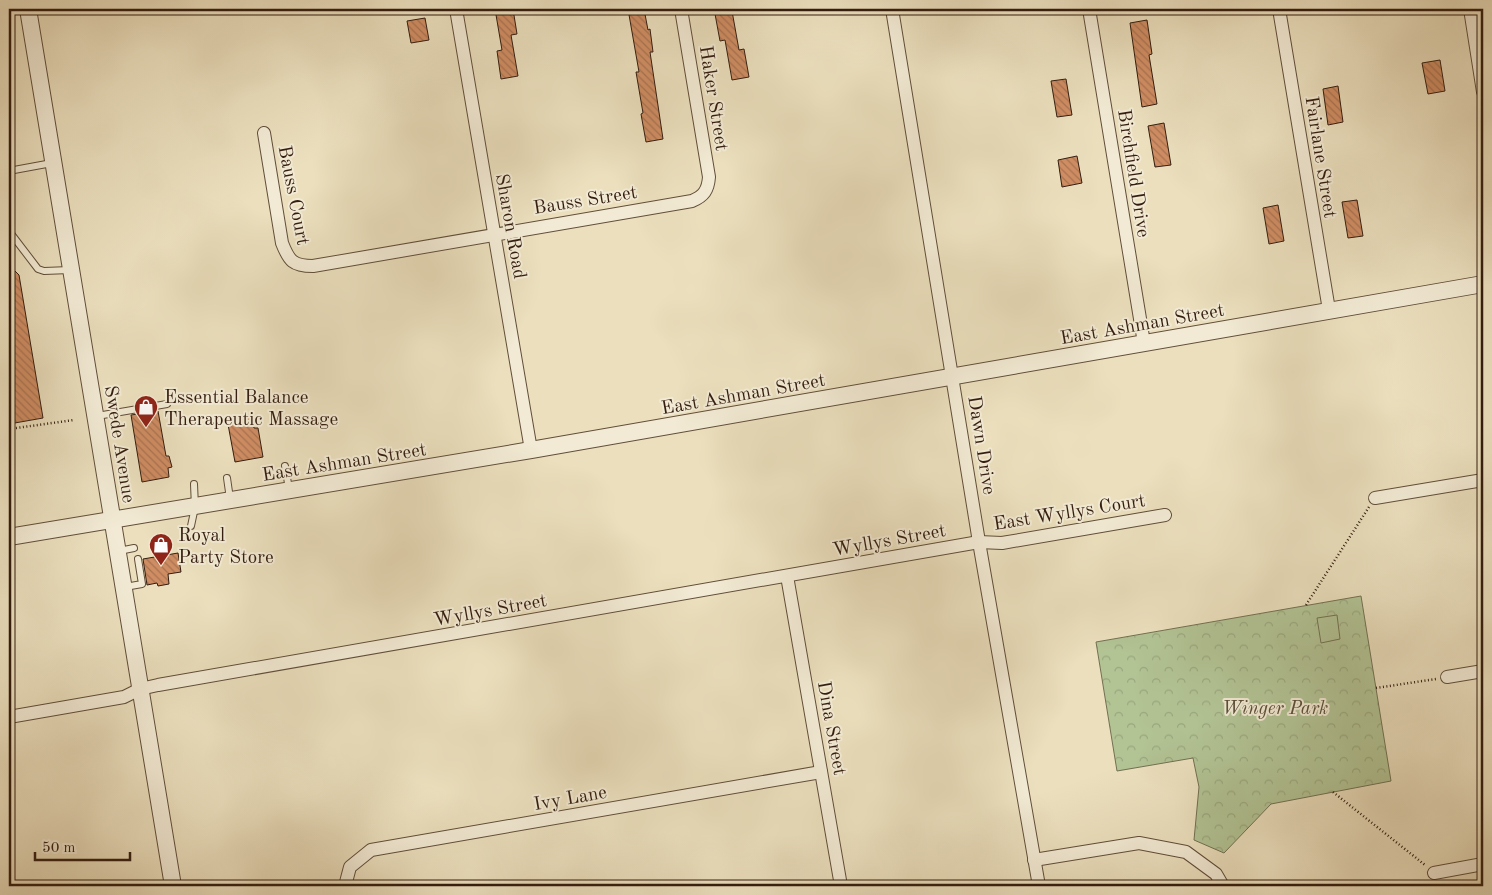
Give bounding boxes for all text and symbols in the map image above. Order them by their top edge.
street label: Haker Street [695,44,730,152]
street label: Fairlane Street [1301,95,1339,220]
street label: Birchfield Drive [1113,108,1152,239]
street label: Bauss Court [274,144,312,247]
street label: Sharon Road [491,172,528,281]
street label: Bauss Street [532,184,639,219]
street label: East Ashman Street [1059,302,1226,349]
street label: East Ashman Street [660,372,827,419]
street label: Swede Avenue [100,384,137,504]
place label: Essential Balance Therapeutic Massage [164,389,338,430]
shop icon: Essential Balance Therapeutic Massage [133,394,159,428]
street label: Dawn Drive [963,395,998,496]
street label: East Ashman Street [261,441,428,486]
street label: East Wyllys Court [992,492,1147,535]
street label: Wyllys Street [831,522,948,561]
place label: Royal Party Store [178,527,274,568]
shop icon: Royal Party Store [148,532,174,566]
street label: Wyllys Street [432,592,549,631]
street label: Dina Street [813,680,848,777]
park label: Winger Park [1222,700,1328,719]
street label: Ivy Lane [532,784,609,815]
scale bar [35,830,130,862]
text: 50 m [42,841,76,856]

